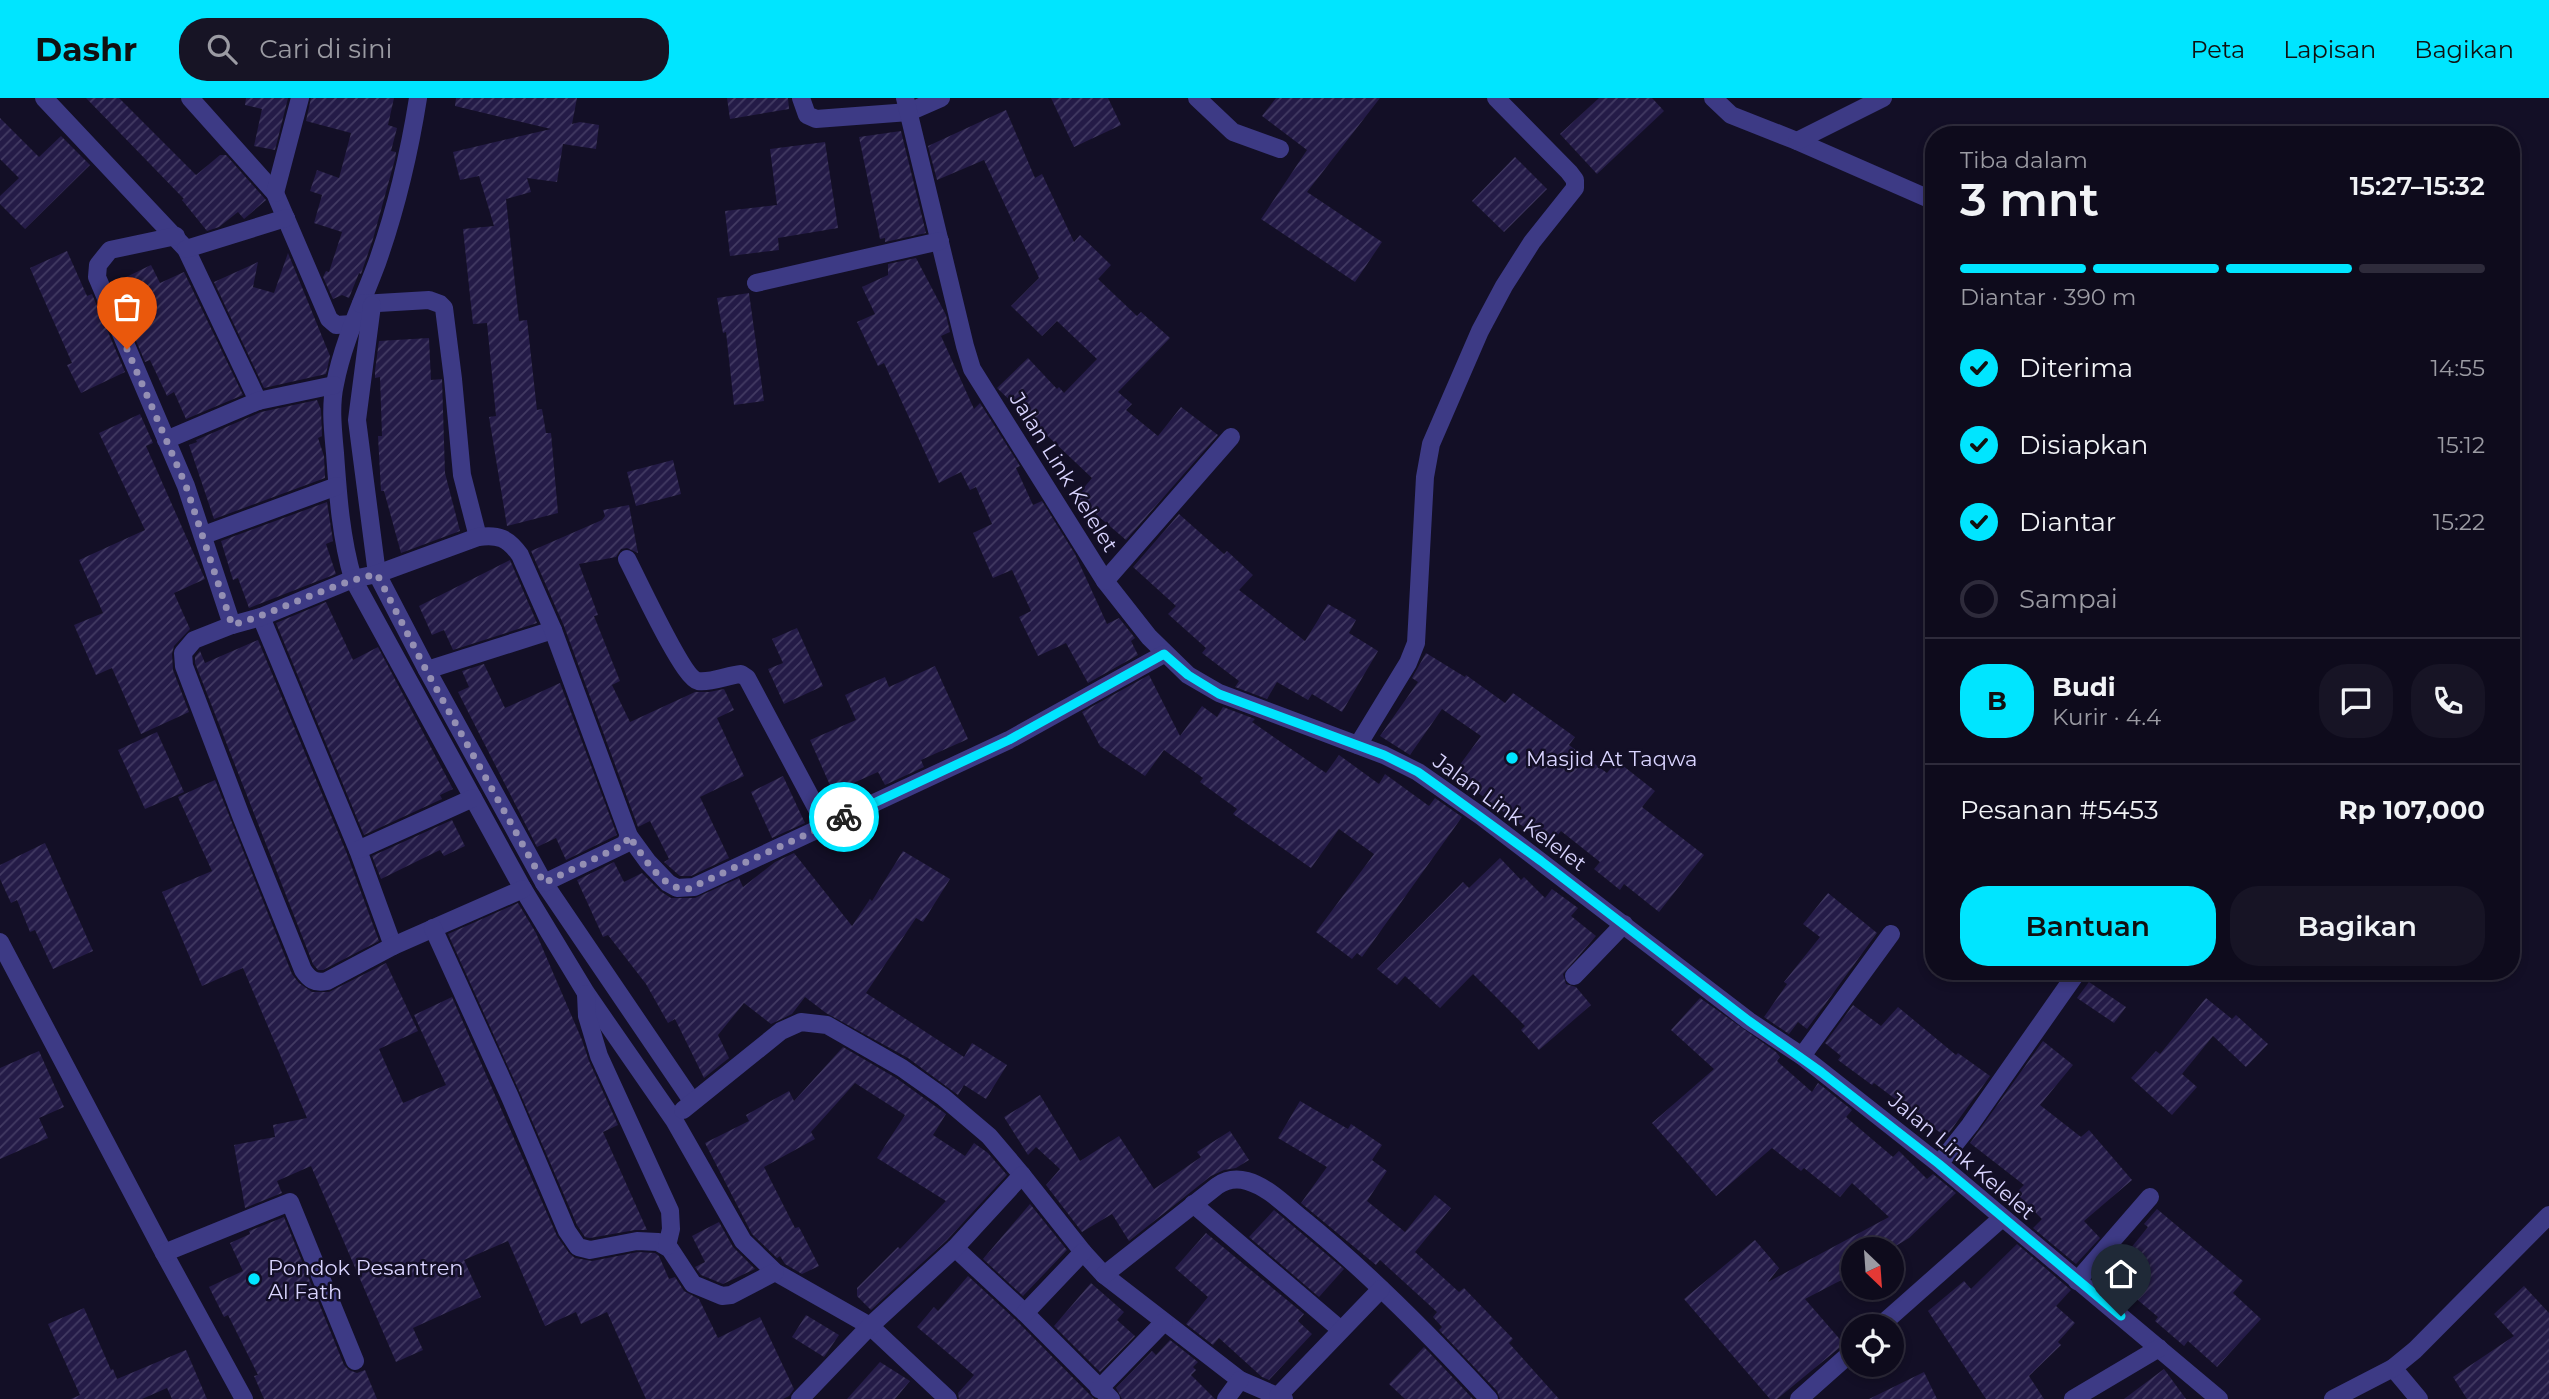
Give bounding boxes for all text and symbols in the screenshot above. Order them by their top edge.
search box [179,18,669,81]
text: Dashr [35,29,137,69]
icon: search [203,30,241,68]
text: Cari di sini [259,33,392,65]
text: Peta [2190,35,2245,64]
text: Lapisan [2283,35,2376,64]
text: Bagikan [2414,35,2514,64]
text: Tiba dalam [1960,146,2088,174]
text: 15:27–15:32 [2350,170,2485,202]
text: 3 mnt [1960,171,2099,228]
pin [97,277,157,349]
text: Diantar · 390 m [1960,283,2136,311]
icon: bag [108,288,146,326]
icon: check [1960,349,1998,387]
text: Diterima [2019,352,2133,384]
text: 14:55 [2431,354,2485,382]
street label: Jalan Link Kelelet [1004,387,1123,556]
icon: check [1960,426,1998,464]
text: Disiapkan [2019,429,2148,461]
text: 15:12 [2437,431,2485,459]
icon: check [1960,503,1998,541]
text: Diantar [2019,506,2116,538]
text: 15:22 [2433,508,2485,536]
text: Sampai [2019,583,2118,615]
button: chat [2319,664,2393,738]
button: phone [2411,664,2485,738]
text: Budi [2052,671,2116,703]
text: B [1987,685,2007,717]
text: Kurir · 4.4 [2052,703,2161,731]
place label: Masjid At Taqwa [1526,746,1697,771]
street label: Jalan Link Kelelet [1428,747,1591,876]
marker: Masjid At Taqwa [1504,750,1520,766]
courier [809,782,879,852]
text: Pesanan #5453 [1960,794,2159,826]
text: Rp 107,000 [2339,794,2485,826]
icon: bike [825,798,863,836]
button: Bantuan [1960,886,2216,966]
button: Bagikan [2230,886,2485,966]
street label: Jalan Link Kelelet [1883,1087,2040,1224]
north arrow [1841,1237,1904,1300]
map controls [1841,1237,1904,1377]
pin [2091,1244,2151,1316]
place label: Pondok Pesantren Al Fath [268,1255,464,1304]
icon: home [2102,1255,2140,1293]
marker: Pondok Pesantren Al Fath [246,1271,262,1287]
button: locate [1841,1314,1904,1377]

